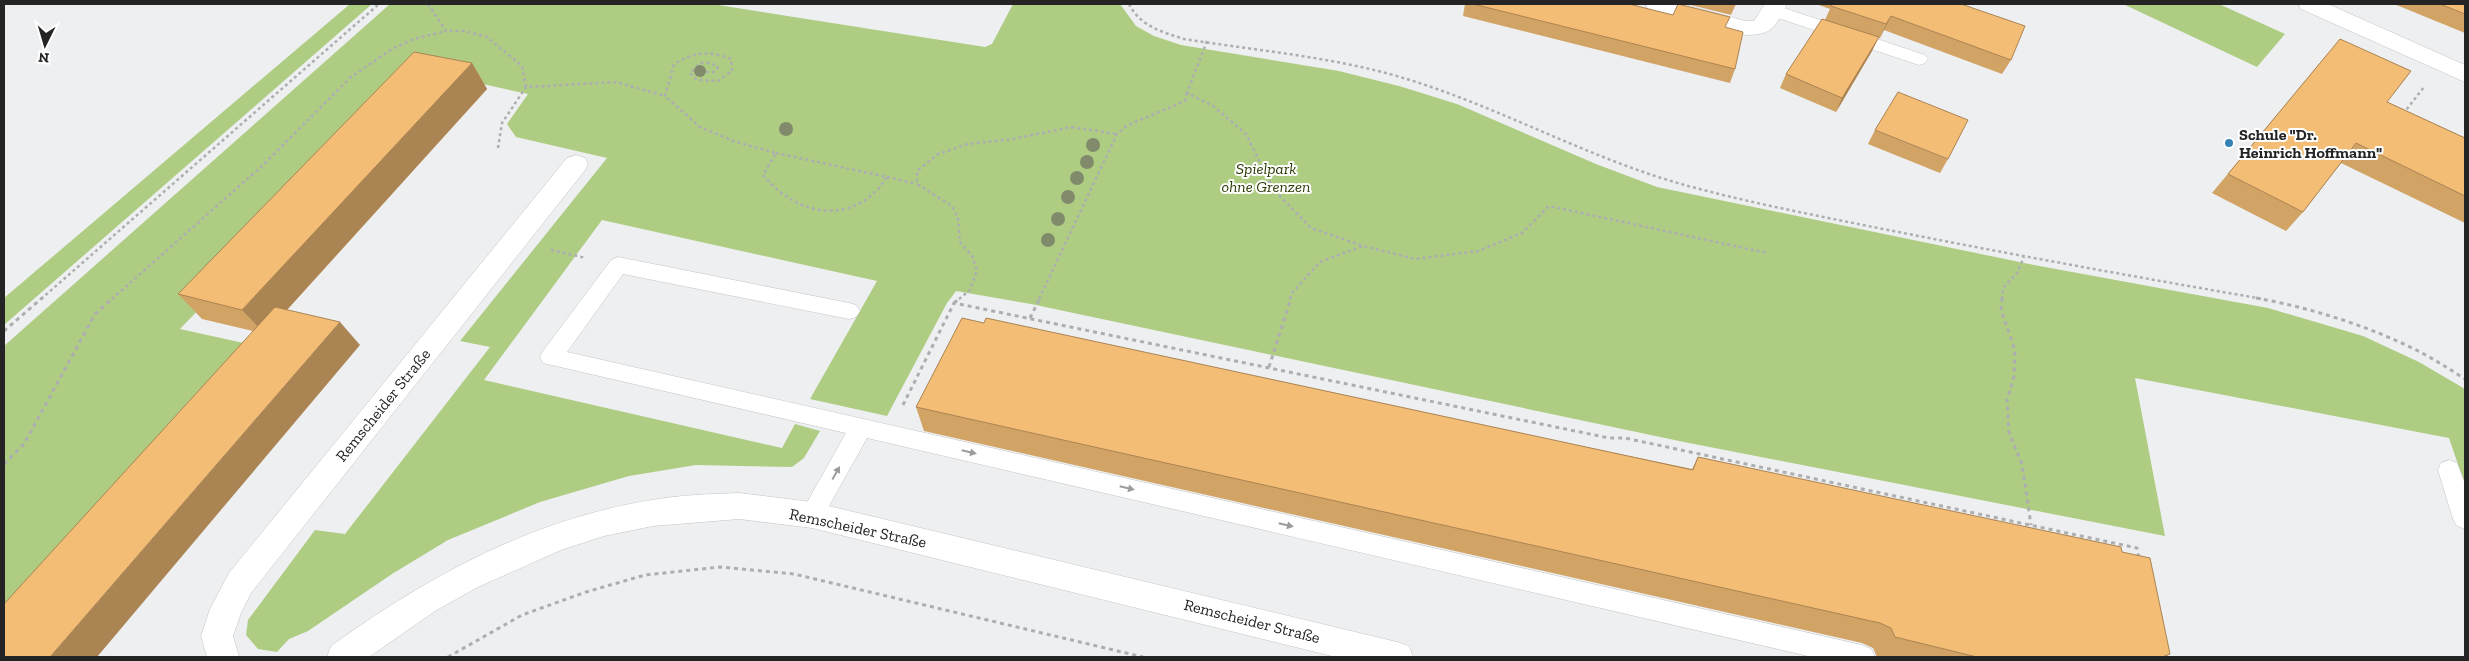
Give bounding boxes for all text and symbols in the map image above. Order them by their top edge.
north arrow [20,20,70,70]
text: N [38,48,50,66]
place label: Schule "Dr. Heinrich Hoffmann" [2239,125,2382,162]
marker: Schule "Dr. Heinrich Hoffmann" [2223,137,2235,149]
park label: Spielpark ohne Grenzen [1222,159,1310,196]
street label: Remscheider Straße [332,345,434,465]
one-way arrow [961,448,976,456]
one-way arrow [832,465,840,480]
one-way arrow [1120,484,1135,492]
street label: Remscheider Straße [788,504,928,552]
one-way arrow [1278,521,1293,529]
street label: Remscheider Straße [1182,595,1322,647]

